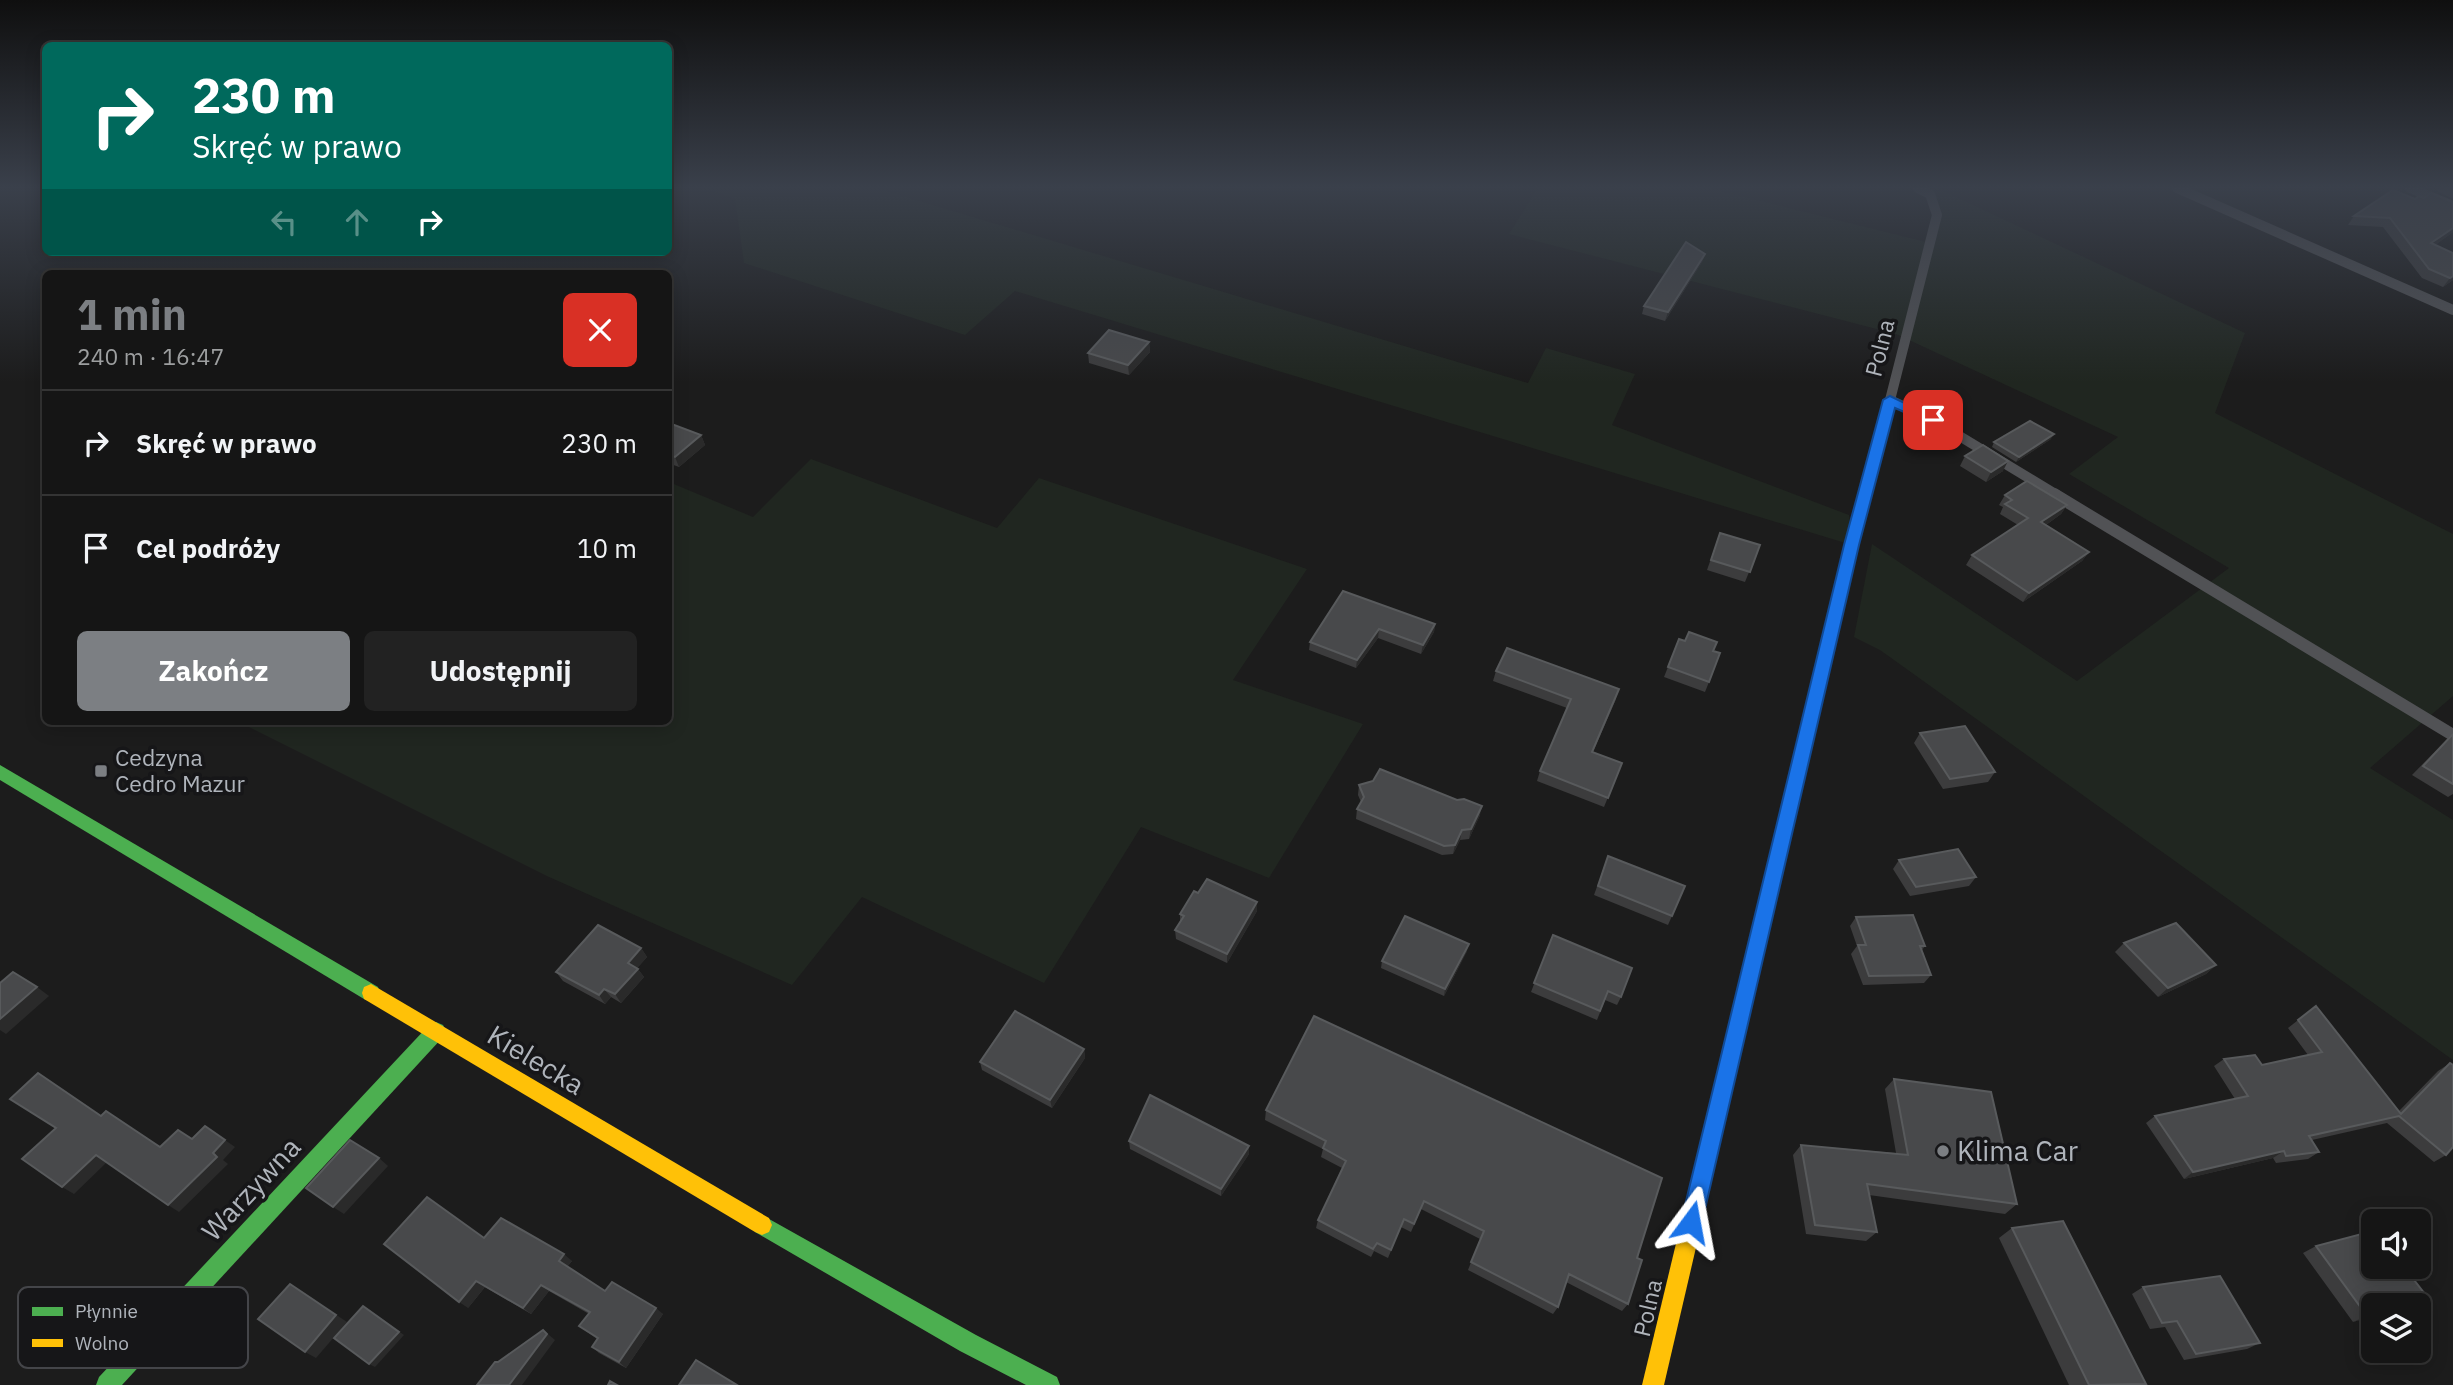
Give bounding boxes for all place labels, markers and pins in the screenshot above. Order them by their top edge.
pin [1903,390,1963,450]
place label: Cedzyna Cedro Mazur [115,742,246,798]
marker: Cedzyna Cedro Mazur [93,763,109,779]
place label: Klima Car [1957,1132,2078,1169]
marker: Klima Car [1935,1143,1951,1159]

